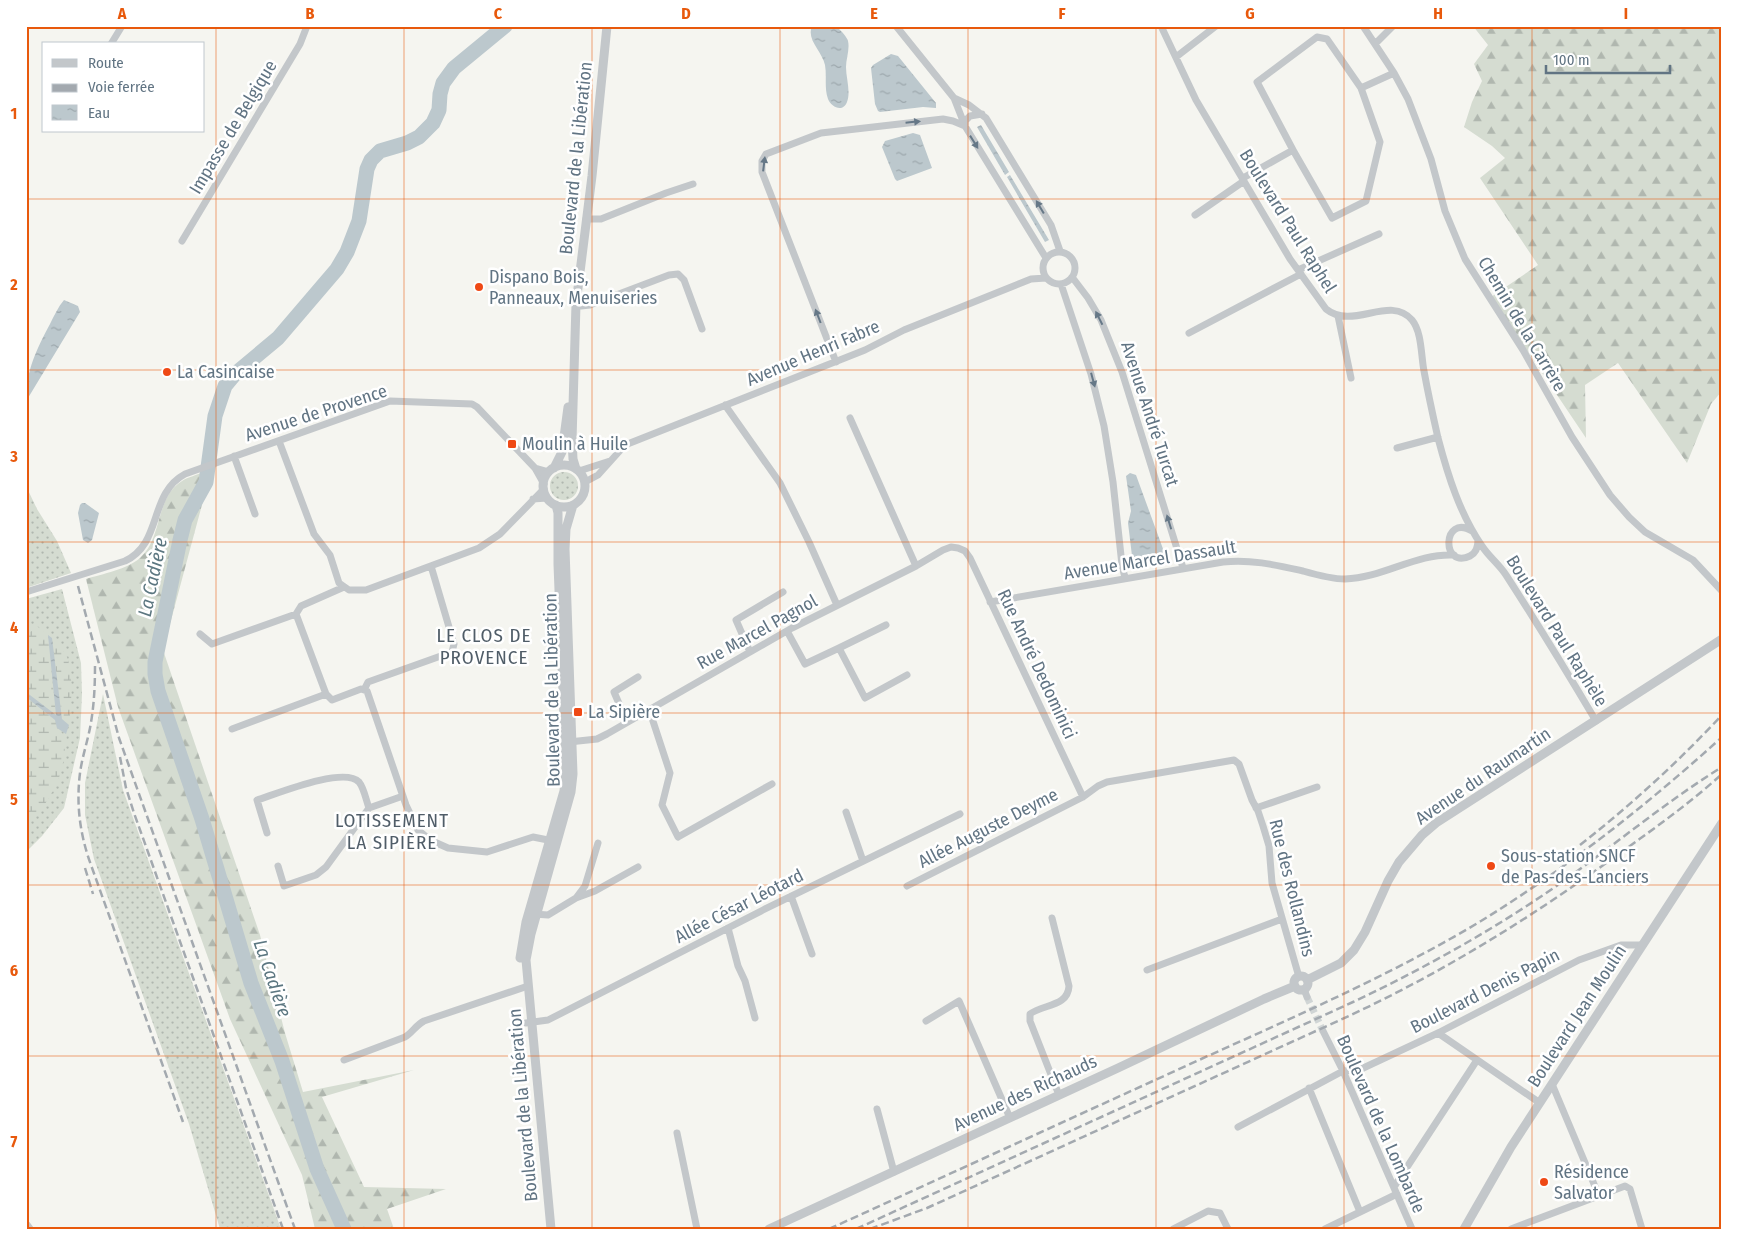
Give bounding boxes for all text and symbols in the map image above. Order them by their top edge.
text: A [117,4,127,23]
text: B [306,4,315,23]
text: C [494,4,503,23]
text: D [681,4,691,23]
text: E [870,4,878,23]
text: F [1058,4,1066,23]
text: G [1245,4,1255,23]
text: H [1433,4,1443,23]
text: I [1624,4,1628,23]
legend [42,42,205,132]
scale bar [1546,42,1669,74]
text: 100 m [1553,51,1590,69]
text: Route [88,54,124,72]
street label: Impasse de Belgique [184,56,282,198]
street label: Boulevard de la Libération [555,60,597,256]
text: Voie ferrée [88,78,155,96]
text: 1 [11,104,17,123]
text: Eau [88,104,110,122]
one-way arrow [905,118,921,126]
one-way arrow [970,135,979,148]
street label: Boulevard Paul Raphel [1235,145,1341,297]
one-way arrow [760,156,768,172]
one-way arrow [1036,201,1045,214]
street label: Chemin de la Carrère [1473,253,1571,395]
place label: Dispano Bois, Panneaux, Menuiseries [489,266,658,309]
text: 2 [9,275,18,294]
marker: Dispano Bois, Panneaux, Menuiseries [473,281,485,293]
one-way arrow [814,309,822,323]
one-way arrow [1095,311,1103,326]
street label: Avenue Henri Fabre [743,315,883,391]
street label: Avenue André Turcat [1116,339,1184,489]
place label: La Casincaise [177,361,275,383]
marker: La Casincaise [161,366,173,378]
one-way arrow [1089,373,1097,388]
street label: Avenue de Provence [242,380,390,446]
place label: Moulin à Huile [522,433,628,455]
marker: Moulin à Huile [506,438,518,450]
text: 3 [9,447,18,466]
one-way arrow [1164,514,1172,529]
water label: La Cadière [133,535,172,619]
street label: Avenue Marcel Dassault [1062,536,1238,584]
street label: Boulevard Paul Raphèle [1502,551,1613,711]
street label: Rue André Dedominici [993,586,1081,742]
street label: Rue Marcel Pagnol [693,590,821,674]
street label: Boulevard de la Libération [539,593,565,787]
text: 4 [10,618,18,637]
district label: LE CLOS DE PROVENCE [437,624,531,669]
place label: La Sipière [588,701,660,723]
marker: La Sipière [572,706,584,718]
street label: Avenue du Raumartin [1411,723,1555,829]
street label: Allée Auguste Deyme [914,783,1062,873]
text: 5 [10,790,18,809]
district label: LOTISSEMENT LA SIPIÈRE [335,809,449,854]
street label: Rue des Rollandins [1264,817,1320,959]
place label: Sous-station SNCF de Pas-des-Lanciers [1501,845,1649,888]
marker: Sous-station SNCF de Pas-des-Lanciers [1485,860,1497,872]
street label: Allée César Léotard [671,864,807,948]
water label: La Cadière [249,936,296,1020]
street label: Boulevard Jean Moulin [1523,941,1631,1091]
street label: Boulevard Denis Papin [1407,944,1563,1038]
text: 6 [10,961,18,980]
street label: Boulevard de la Libération [504,1007,542,1203]
street label: Boulevard de la Lombarde [1332,1032,1430,1216]
street label: Avenue des Richauds [950,1050,1101,1136]
text: 7 [11,1132,18,1151]
place label: Résidence Salvator [1554,1161,1629,1204]
marker: Résidence Salvator [1538,1176,1550,1188]

